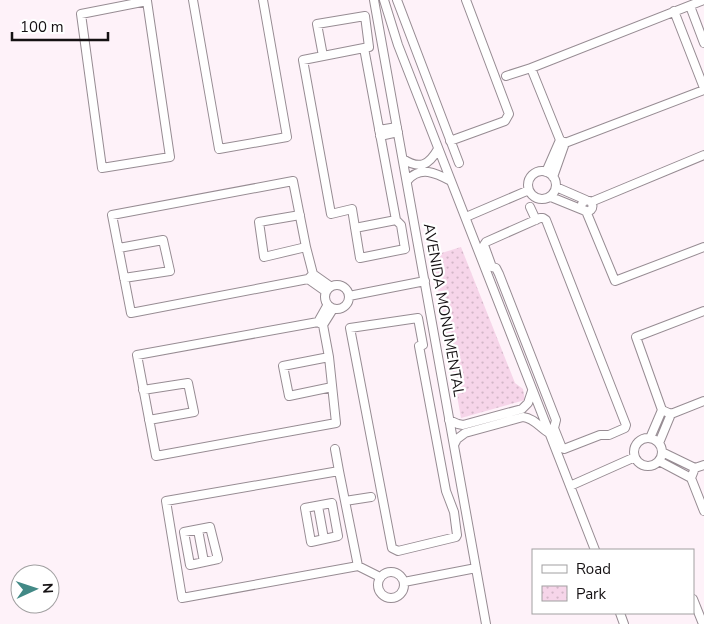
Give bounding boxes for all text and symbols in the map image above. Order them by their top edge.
scale bar [12,10,109,42]
text: 100 m [20,17,64,37]
street label: AVENIDA MONUMENTAL [419,222,469,398]
legend [532,549,694,614]
text: Road [576,559,611,579]
north arrow [10,564,60,614]
text: N [38,583,57,594]
text: Park [576,584,606,604]

